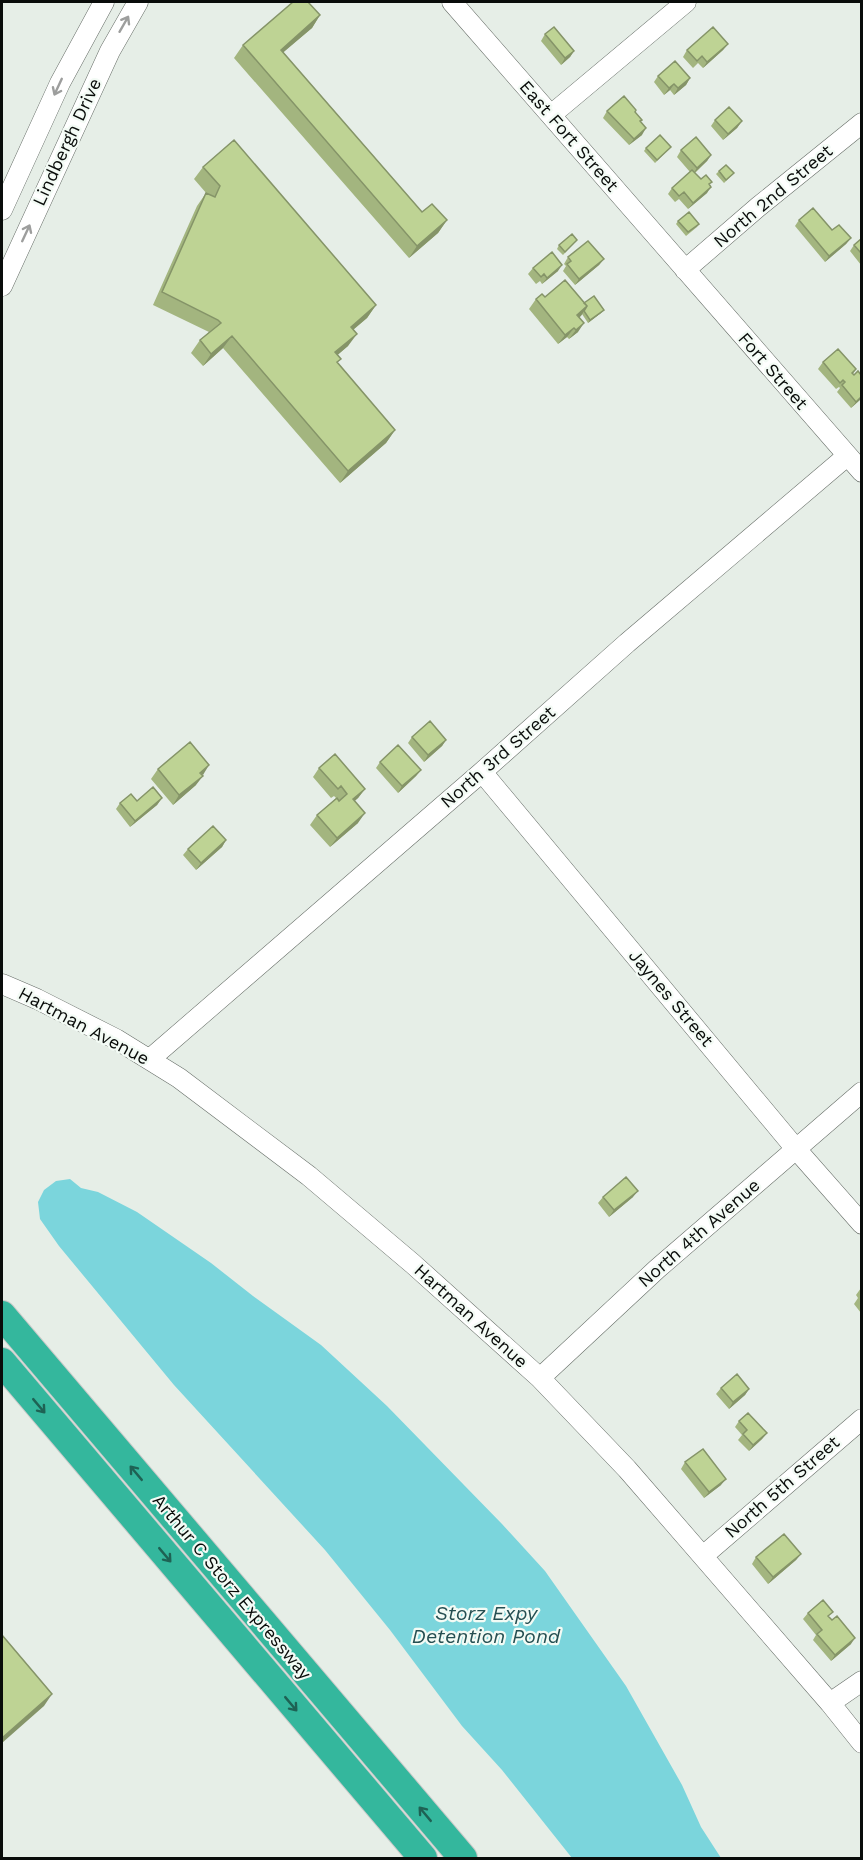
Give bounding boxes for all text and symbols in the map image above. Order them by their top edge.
one-way arrow [118,16,130,33]
street label: Lindbergh Drive [28,75,105,209]
street label: East Fort Street [515,76,624,196]
one-way arrow [52,77,64,95]
street label: North 2nd Street [709,139,837,251]
one-way arrow [20,224,32,242]
street label: Fort Street [734,328,813,414]
street label: North 3rd Street [436,701,559,812]
street label: Jaynes Street [625,945,718,1051]
street label: Hartman Avenue [15,982,153,1069]
street label: North 4th Avenue [634,1174,764,1291]
street label: Hartman Avenue [410,1259,532,1372]
one-way arrow [33,1398,46,1414]
street label: North 5th Street [720,1431,844,1542]
one-way arrow [129,1465,142,1481]
street label: Arthur C Storz Expressway [149,1490,316,1684]
one-way arrow [159,1547,172,1563]
water label: Storz Expy Detention Pond [412,1601,561,1648]
one-way arrow [285,1696,298,1712]
one-way arrow [418,1807,432,1822]

